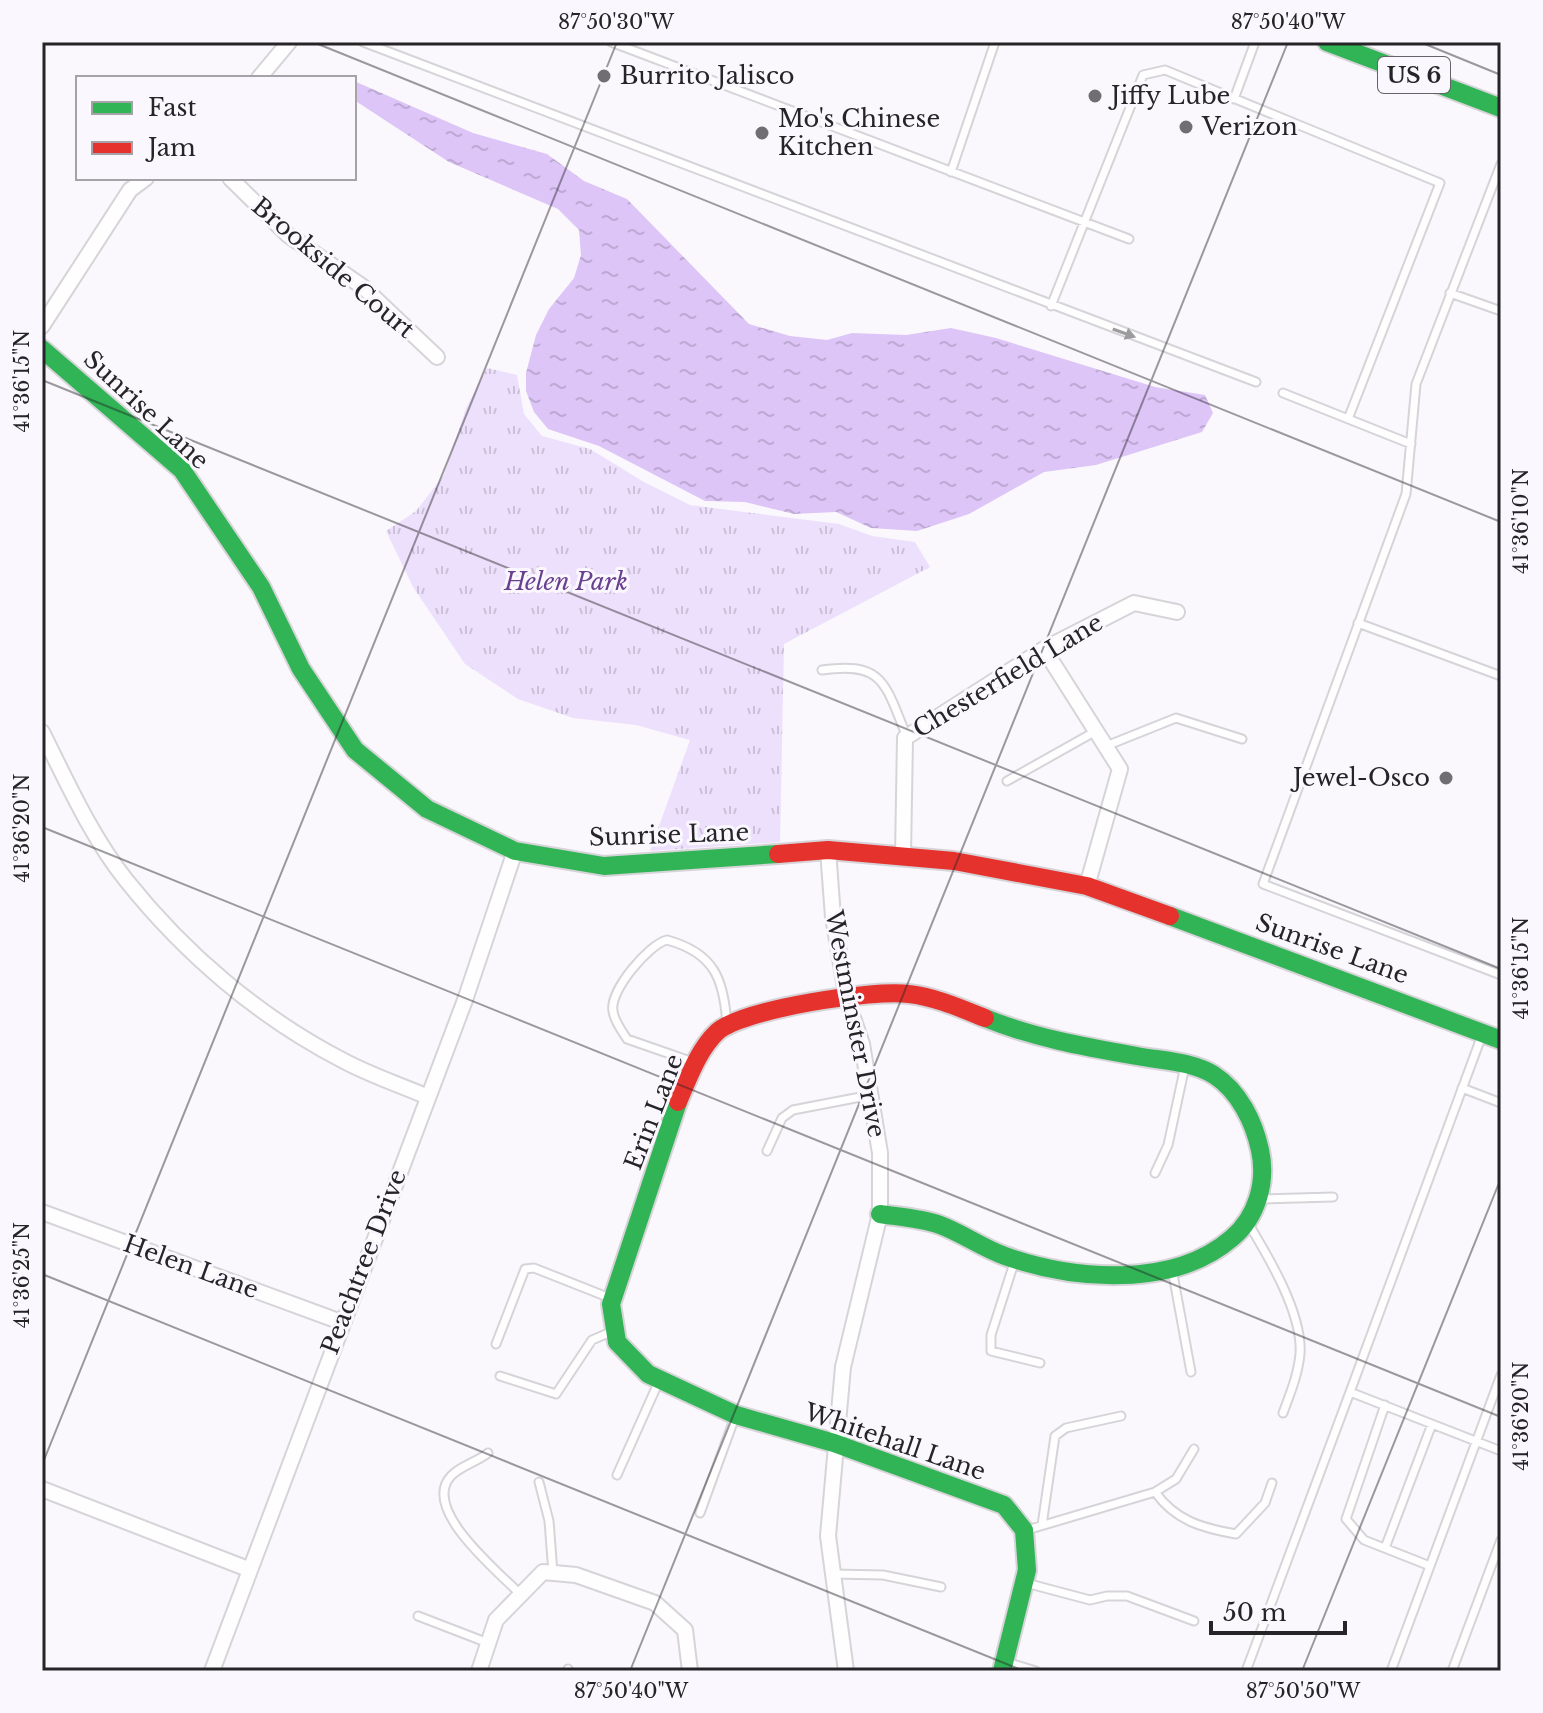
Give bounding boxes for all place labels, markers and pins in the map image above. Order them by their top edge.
place label: Burrito Jalisco [620,61,795,90]
marker: Burrito Jalisco [595,67,613,85]
place label: Jiffy Lube [1108,81,1230,110]
marker: Jiffy Lube [1086,87,1104,105]
place label: Mo's Chinese Kitchen [778,104,940,161]
place label: Verizon [1201,112,1298,141]
marker: Verizon [1177,118,1195,136]
marker: Mo's Chinese Kitchen [753,124,771,142]
place label: Jewel-Osco [1290,763,1430,792]
marker: Jewel-Osco [1437,769,1455,787]

